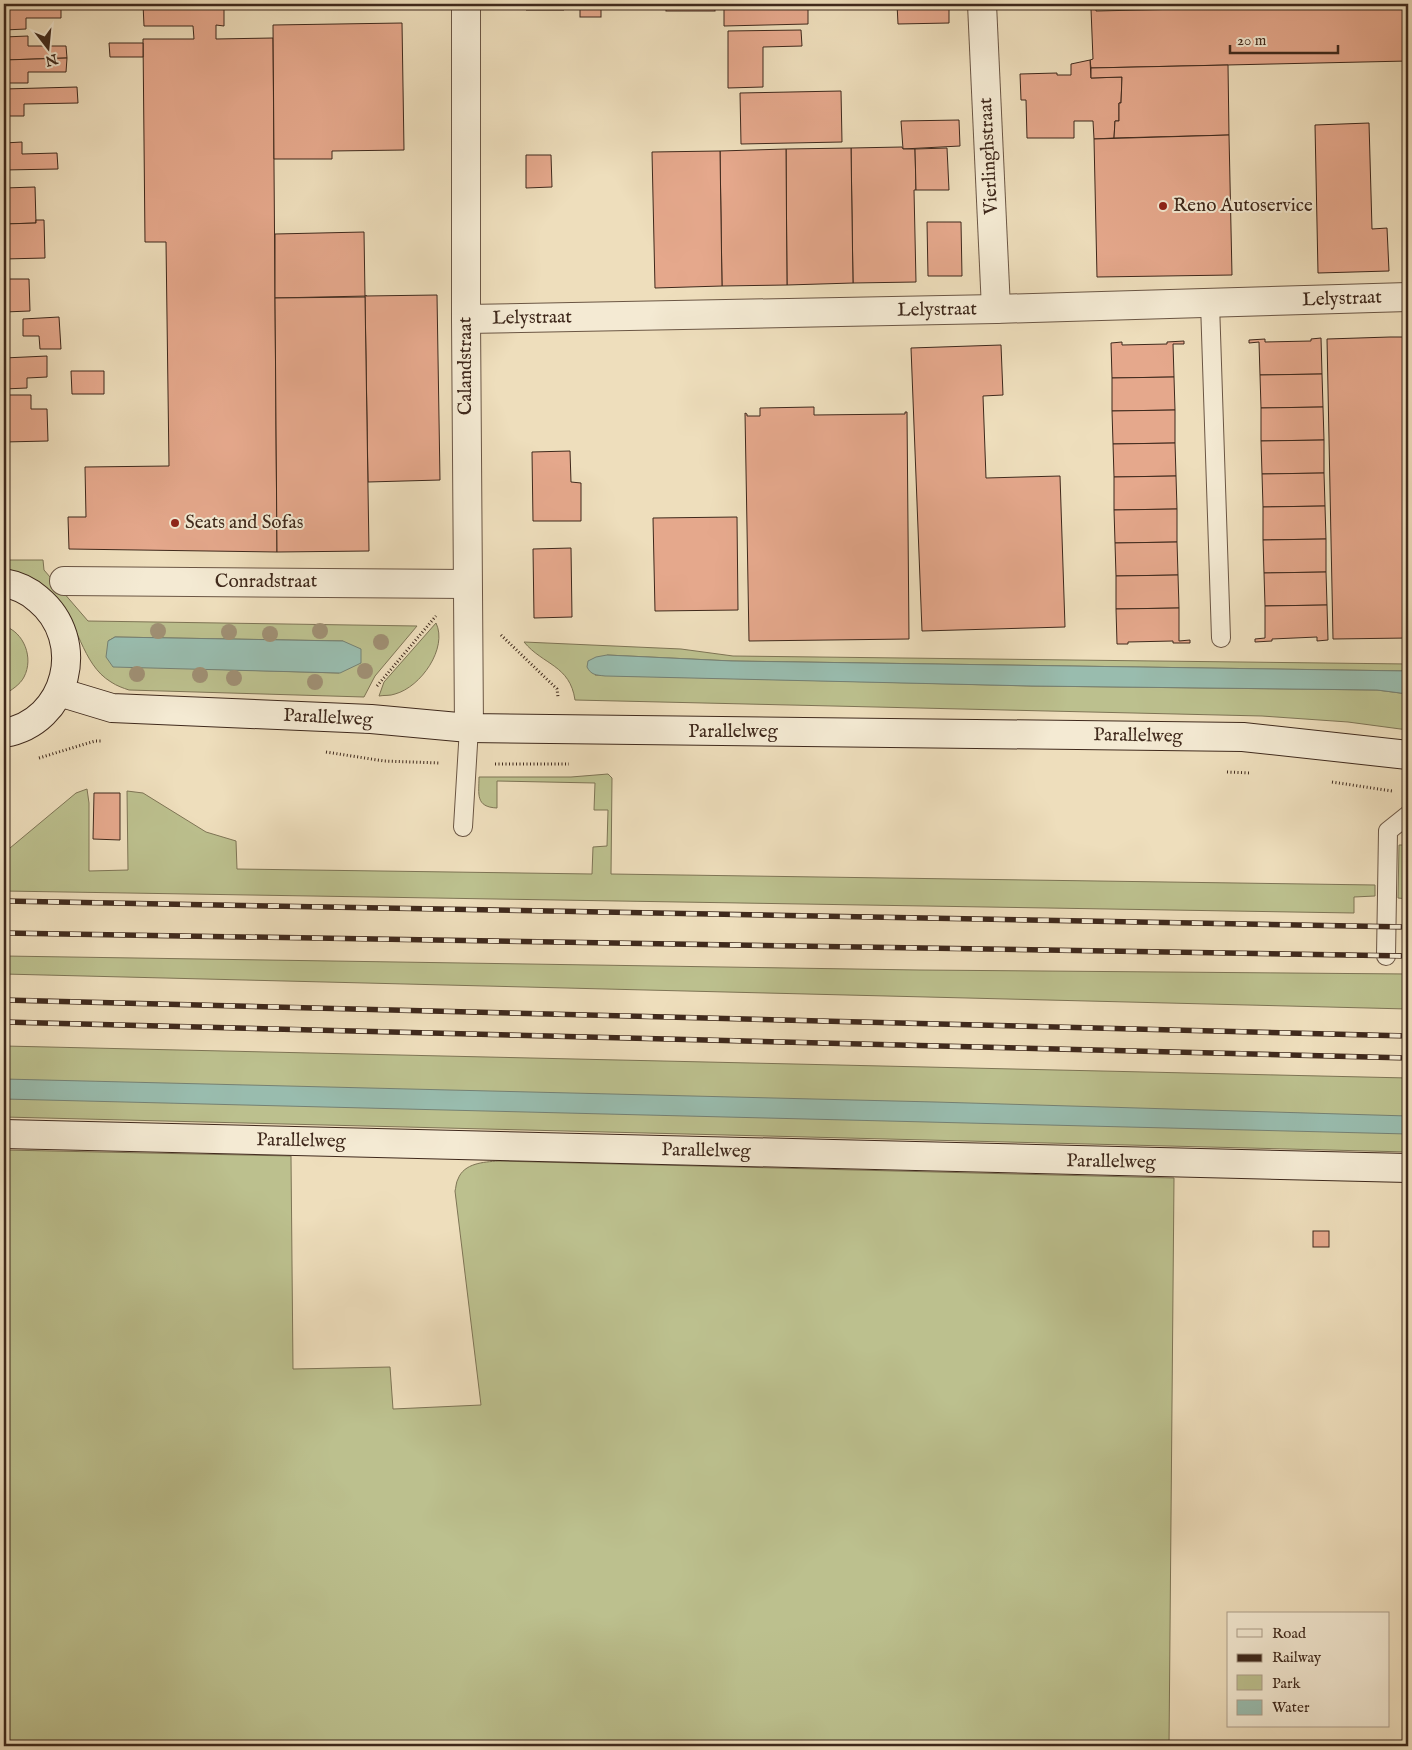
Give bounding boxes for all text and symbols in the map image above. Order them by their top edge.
north arrow [22,22,72,72]
scale bar [1230,22,1337,54]
text: 20 m [1237,31,1267,50]
text: N [43,49,61,70]
street label: Vierlinghstraat [974,96,1004,216]
place label: Reno Autoservice [1173,194,1313,218]
marker: Reno Autoservice [1157,200,1169,212]
street label: Lelystraat [1302,286,1383,312]
street label: Lelystraat [897,297,978,323]
street label: Lelystraat [492,305,573,331]
street label: Calandstraat [454,316,478,415]
place label: Seats and Sofas [185,511,303,535]
marker: Seats and Sofas [169,517,181,529]
street label: Conradstraat [215,570,318,594]
street label: Parallelweg [283,704,374,732]
street label: Parallelweg [688,720,778,744]
street label: Parallelweg [1093,723,1184,749]
street label: Parallelweg [256,1128,347,1154]
street label: Parallelweg [661,1138,752,1164]
street label: Parallelweg [1066,1149,1157,1175]
legend [1227,1612,1390,1728]
text: Road [1272,1624,1307,1643]
text: Railway [1272,1648,1322,1667]
text: Park [1272,1674,1302,1693]
text: Water [1272,1698,1310,1717]

